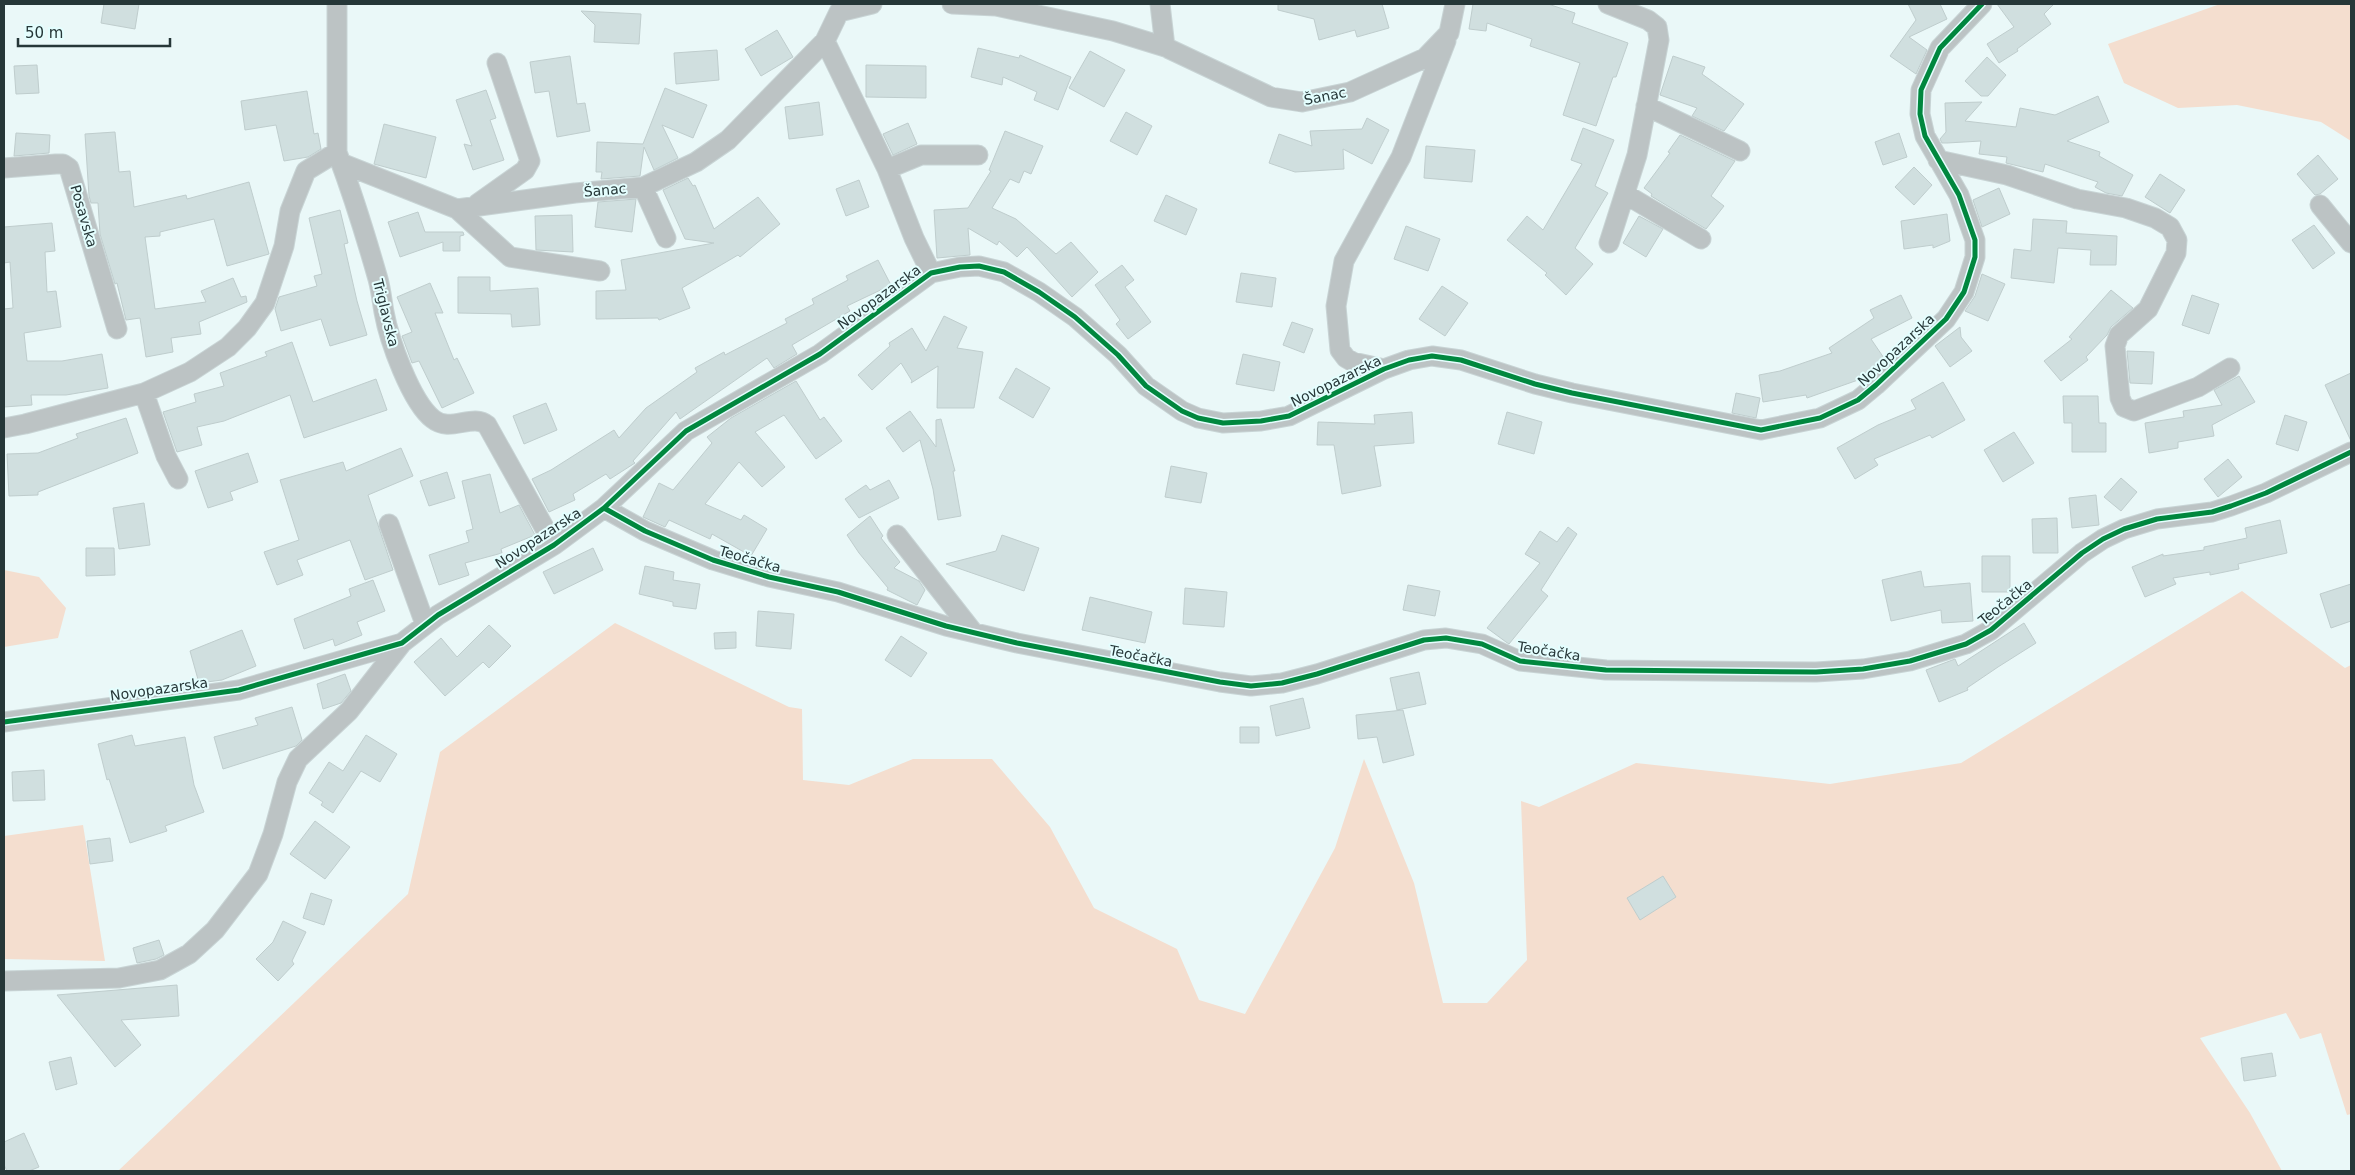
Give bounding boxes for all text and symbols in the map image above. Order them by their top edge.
scale bar [18,15,170,47]
text: 50 m [25,24,63,42]
street label: Šanac [1302,83,1347,108]
street label: Šanac [583,179,627,200]
street label: Posavska [67,183,101,249]
street label: Novopazarska [834,261,924,333]
street label: Triglavska [370,276,402,349]
street label: Novopazarska [1854,310,1938,390]
street label: Novopazarska [1288,352,1384,410]
street label: Novopazarska [492,504,584,572]
street label: Teočačka [716,542,783,575]
street label: Teočačka [1974,576,2035,629]
street label: Teočačka [1515,638,1582,664]
street label: Teočačka [1107,642,1174,670]
street label: Novopazarska [109,674,209,704]

